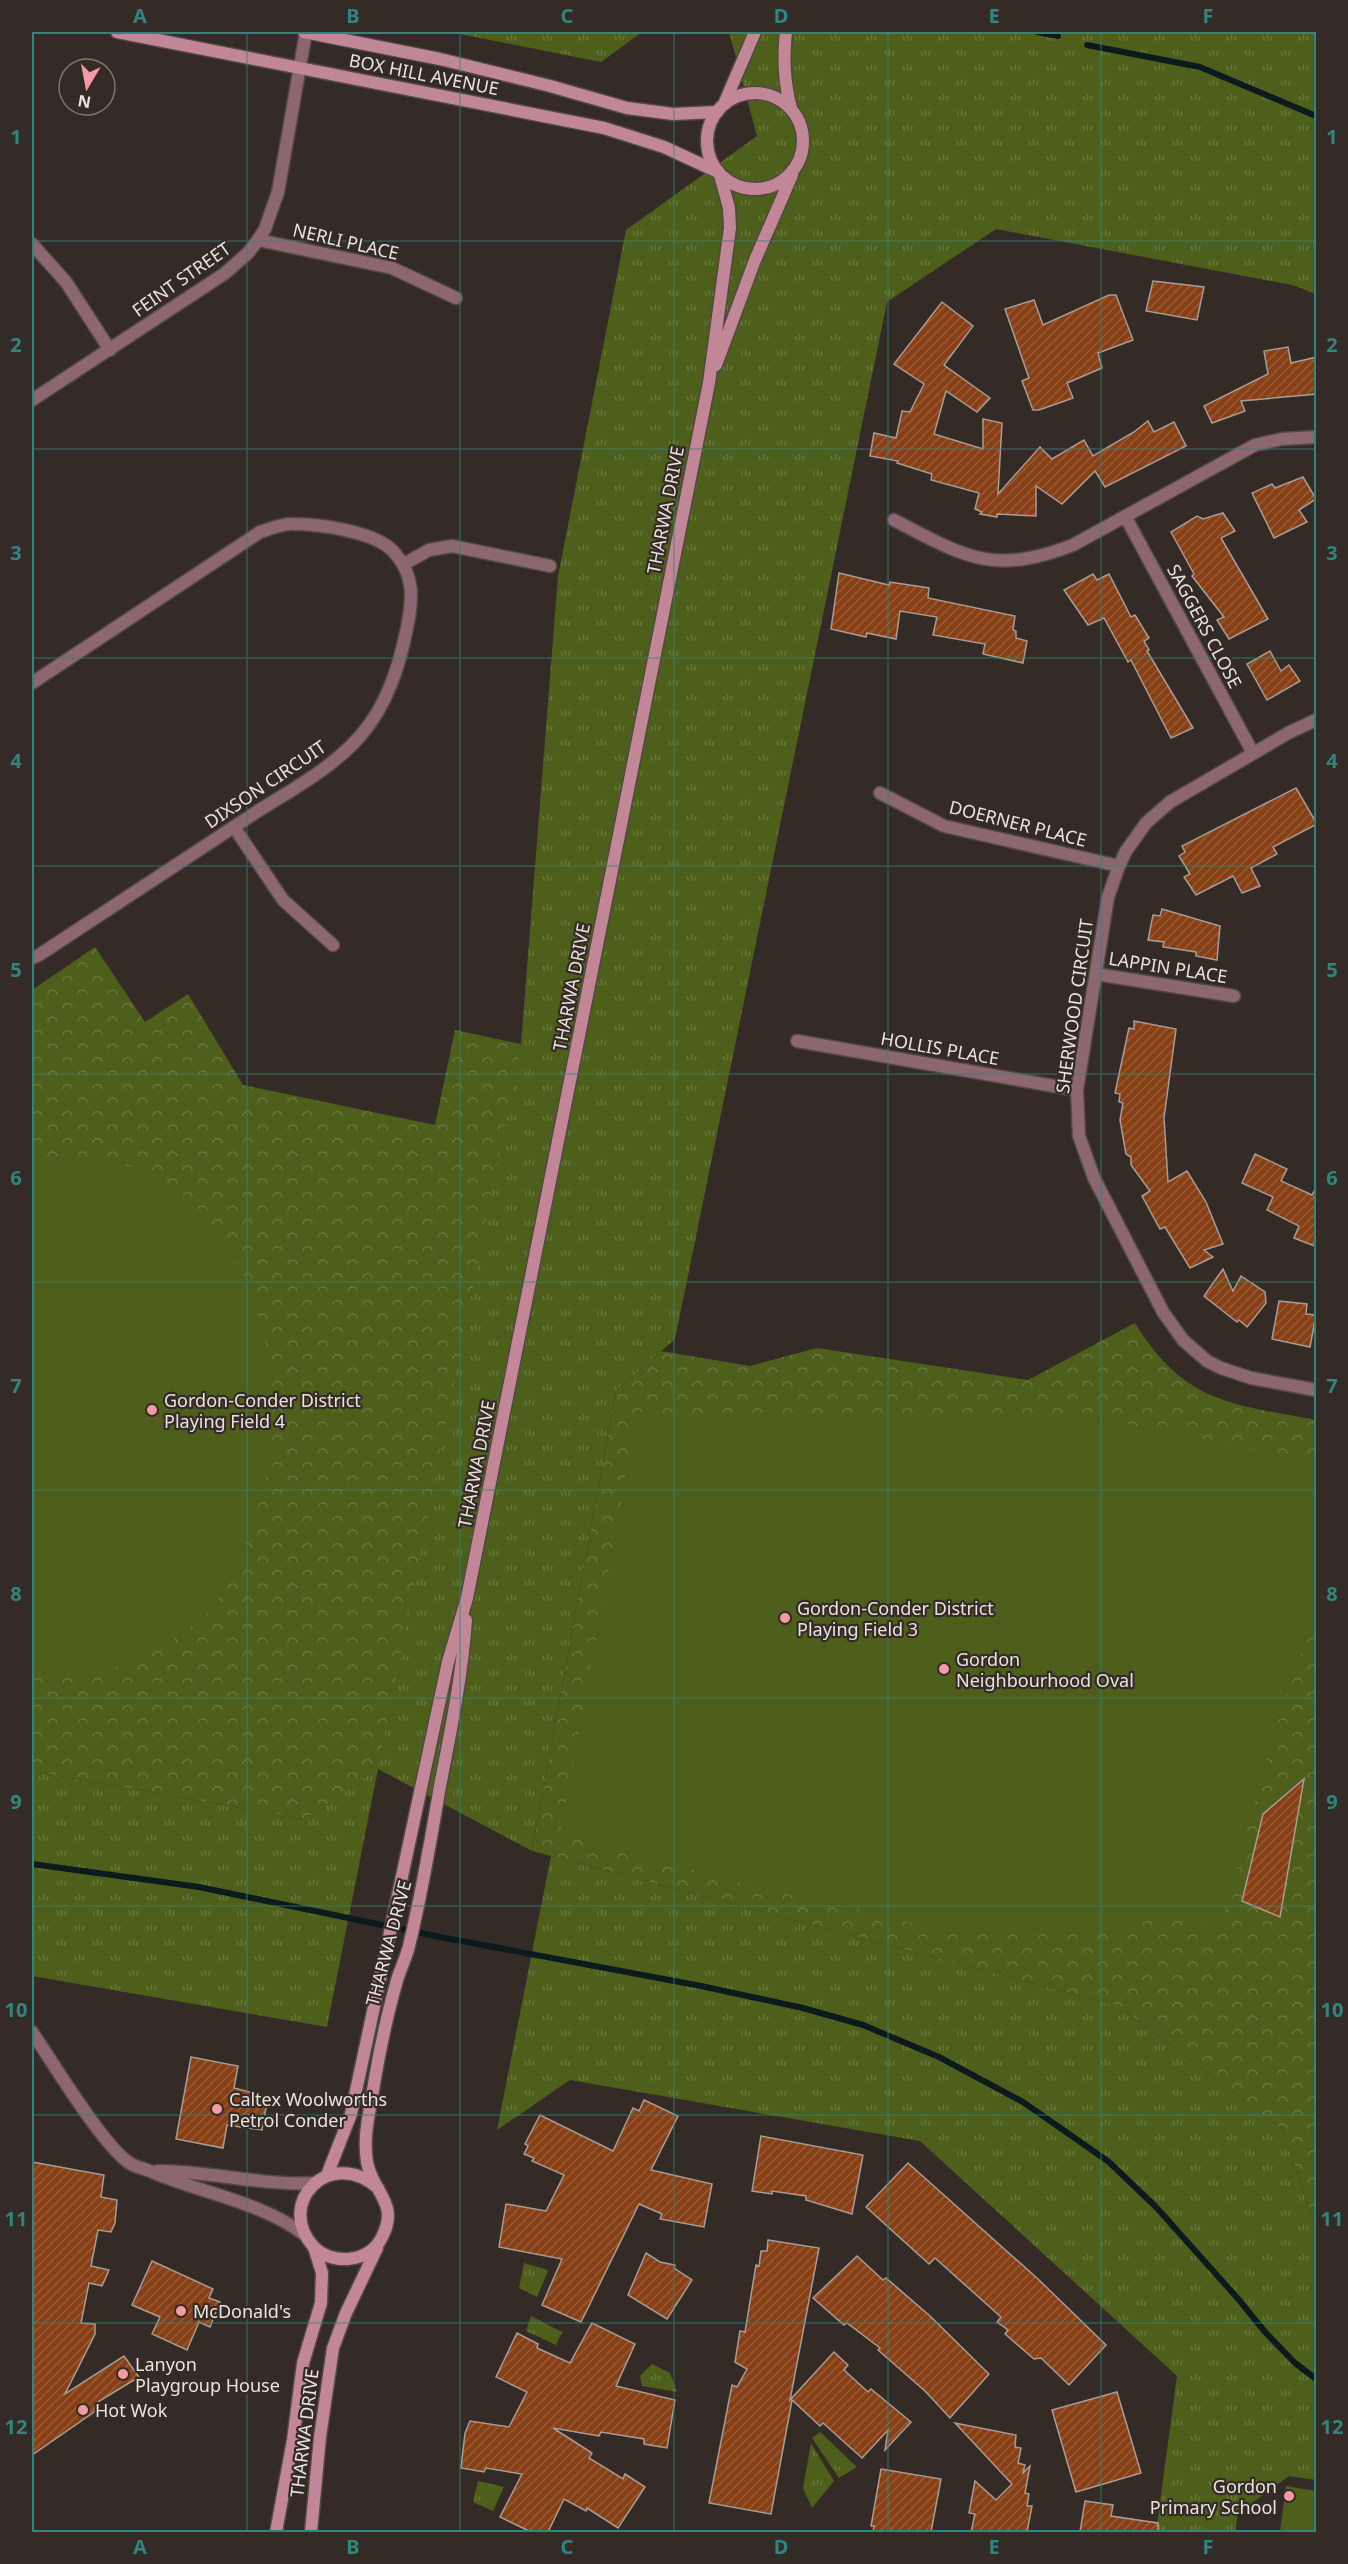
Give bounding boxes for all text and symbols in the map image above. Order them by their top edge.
text: A [133,2,147,29]
text: B [346,2,360,29]
text: C [561,2,574,29]
text: D [774,2,788,29]
text: E [988,2,1000,29]
text: F [1203,2,1213,29]
street label: BOX HILL AVENUE [347,48,501,100]
north arrow [57,57,117,117]
text: N [76,90,93,114]
text: 1 [10,123,22,150]
text: 1 [1326,123,1338,150]
street label: NERLI PLACE [291,217,401,265]
street label: FEINT STREET [127,236,235,322]
text: 2 [10,331,22,358]
text: 2 [1326,331,1338,358]
street label: THARWA DRIVE [641,444,689,576]
text: 3 [10,539,22,566]
text: 3 [1326,539,1338,566]
street label: SAGGERS CLOSE [1162,560,1248,692]
street label: DIXSON CIRCUIT [200,735,330,833]
text: 4 [10,747,22,774]
text: 4 [1326,747,1338,774]
street label: DOERNER PLACE [947,794,1089,852]
street label: SHERWOOD CIRCUIT [1050,917,1098,1095]
street label: THARWA DRIVE [547,921,595,1053]
street label: LAPPIN PLACE [1107,946,1229,988]
text: 5 [10,956,22,983]
text: 5 [1326,956,1338,983]
street label: HOLLIS PLACE [879,1026,1001,1070]
text: 6 [10,1164,22,1191]
text: 6 [1326,1164,1338,1191]
text: 7 [10,1372,22,1399]
text: 7 [1326,1372,1338,1399]
place label: Gordon-Conder District Playing Field 4 [164,1388,361,1433]
street label: THARWA DRIVE [452,1398,500,1530]
marker: Gordon-Conder District Playing Field 4 [145,1403,159,1417]
text: 8 [10,1580,22,1607]
text: 8 [1326,1580,1338,1607]
place label: Gordon-Conder District Playing Field 3 [797,1596,994,1641]
marker: Gordon-Conder District Playing Field 3 [778,1611,792,1625]
place label: Gordon Neighbourhood Oval [956,1647,1134,1692]
marker: Gordon Neighbourhood Oval [937,1662,951,1676]
text: 9 [10,1788,22,1815]
text: 9 [1326,1788,1338,1815]
street label: THARWA DRIVE [360,1877,416,2009]
text: 10 [5,1996,27,2023]
text: 10 [1321,1996,1343,2023]
place label: Caltex Woolworths Petrol Conder [229,2087,387,2132]
marker: Caltex Woolworths Petrol Conder [210,2102,224,2116]
text: 11 [5,2205,27,2232]
text: 11 [1321,2205,1343,2232]
place label: McDonald's [193,2299,291,2323]
marker: McDonald's [174,2304,188,2318]
place label: Lanyon Playgroup House [135,2352,280,2397]
marker: Lanyon Playgroup House [116,2367,130,2381]
street label: THARWA DRIVE [284,2367,324,2499]
place label: Hot Wok [95,2398,168,2422]
marker: Hot Wok [76,2403,90,2417]
text: 12 [5,2413,27,2440]
text: 12 [1321,2413,1343,2440]
place label: Gordon Primary School [1150,2474,1277,2519]
marker: Gordon Primary School [1282,2489,1296,2503]
text: A [133,2533,147,2560]
text: B [346,2533,360,2560]
text: C [561,2533,574,2560]
text: D [774,2533,788,2560]
text: E [988,2533,1000,2560]
text: F [1203,2533,1213,2560]

